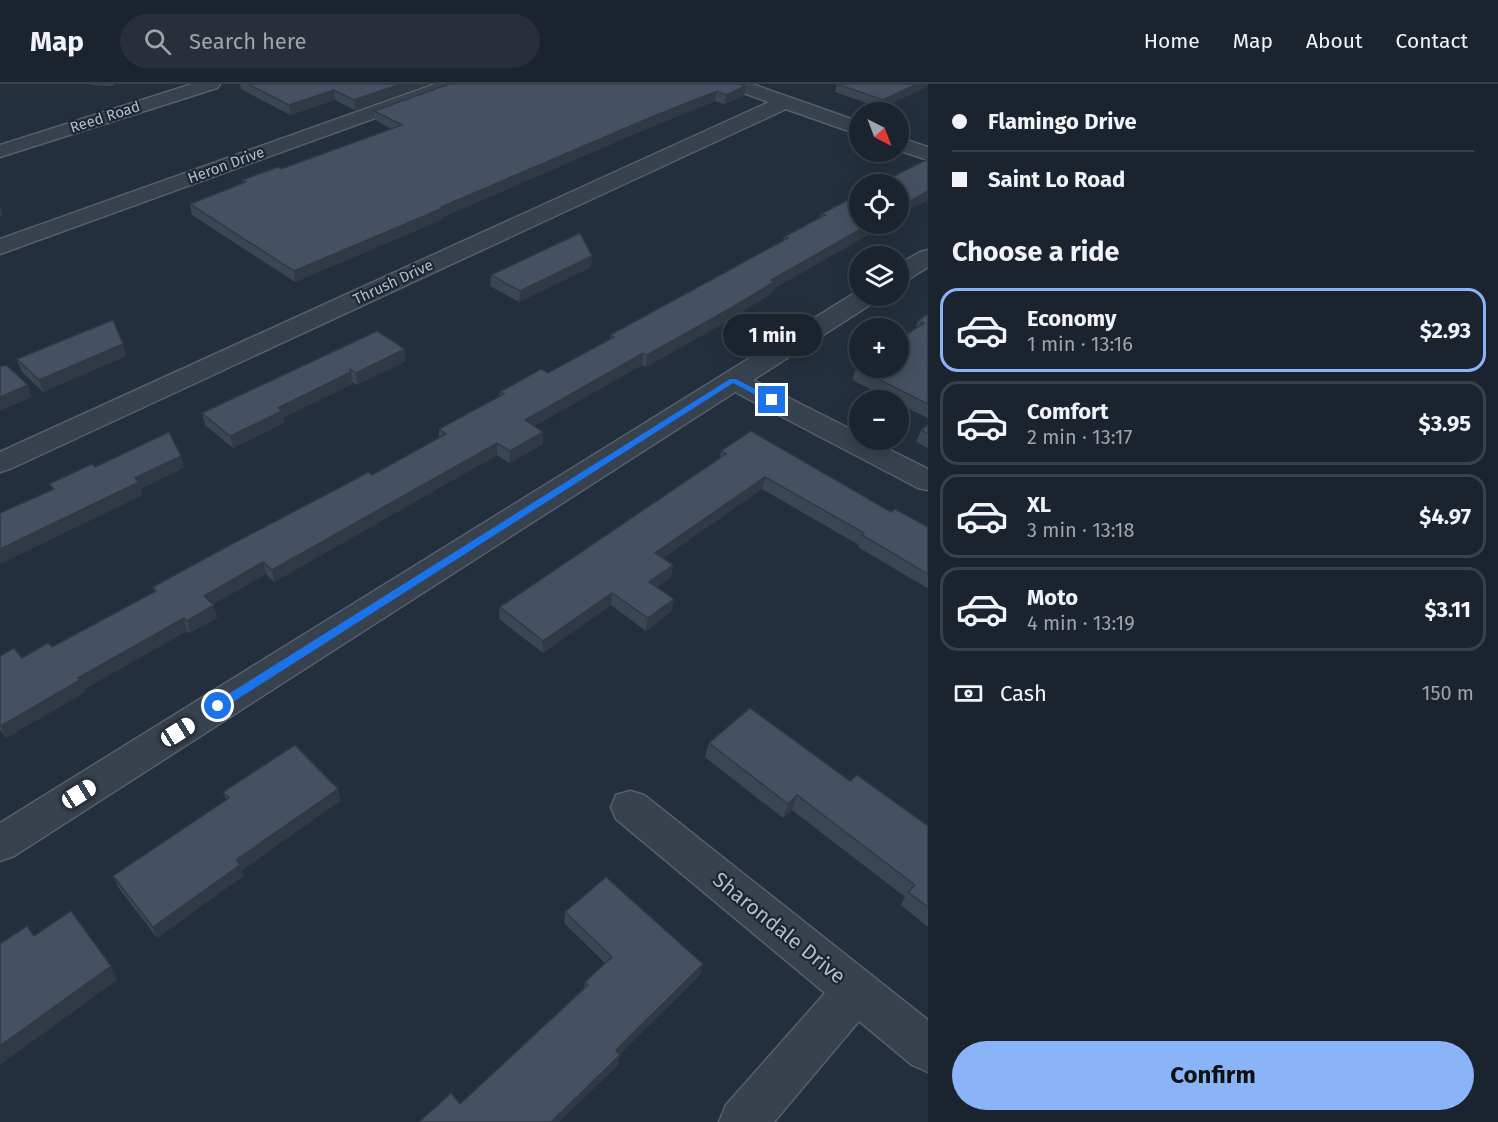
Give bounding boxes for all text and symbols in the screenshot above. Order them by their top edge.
search box [120,14,540,68]
text: Map [30,25,84,58]
icon: search [141,25,174,58]
text: Search here [189,28,307,55]
text: Home [1144,28,1200,54]
text: Map [1233,28,1273,54]
text: About [1306,28,1363,54]
text: Contact [1396,28,1468,54]
street label: Reed Road [68,97,142,137]
north arrow [849,102,909,162]
map controls [849,102,909,450]
text: Flamingo Drive [988,108,1137,135]
street label: Heron Drive [185,143,267,187]
text: Saint Lo Road [988,166,1125,193]
button: locate [849,174,909,234]
text: Choose a ride [952,236,1119,268]
button: layers [849,246,909,306]
street label: Thrush Drive [350,256,436,308]
icon: car [955,303,1009,357]
text: Economy [1027,305,1116,332]
callout: 1 min [722,313,822,355]
text: $2.93 [1420,317,1471,344]
button: + [849,318,909,378]
text: 1 min [748,323,797,347]
text: 1 min · 13:16 [1027,332,1133,356]
route end [758,386,785,413]
button: − [849,390,909,450]
icon: car [955,396,1009,450]
text: Comfort [1027,398,1108,425]
text: $3.95 [1419,410,1471,437]
text: 2 min · 13:17 [1027,425,1132,449]
icon: car [955,489,1009,543]
text: XL [1027,491,1051,518]
text: $4.97 [1419,503,1471,530]
text: 3 min · 13:18 [1027,518,1135,542]
icon: car [955,582,1009,636]
text: Moto [1027,584,1078,611]
text: $3.11 [1424,596,1471,623]
text: 4 min · 13:19 [1027,611,1135,635]
icon: cash [952,677,985,710]
text: Cash [1000,680,1047,707]
text: 150 m [1422,681,1474,705]
route start [204,692,231,719]
car [158,715,198,749]
car [59,777,99,811]
street label: Sharondale Drive [707,867,851,989]
button: Confirm [952,1041,1474,1110]

